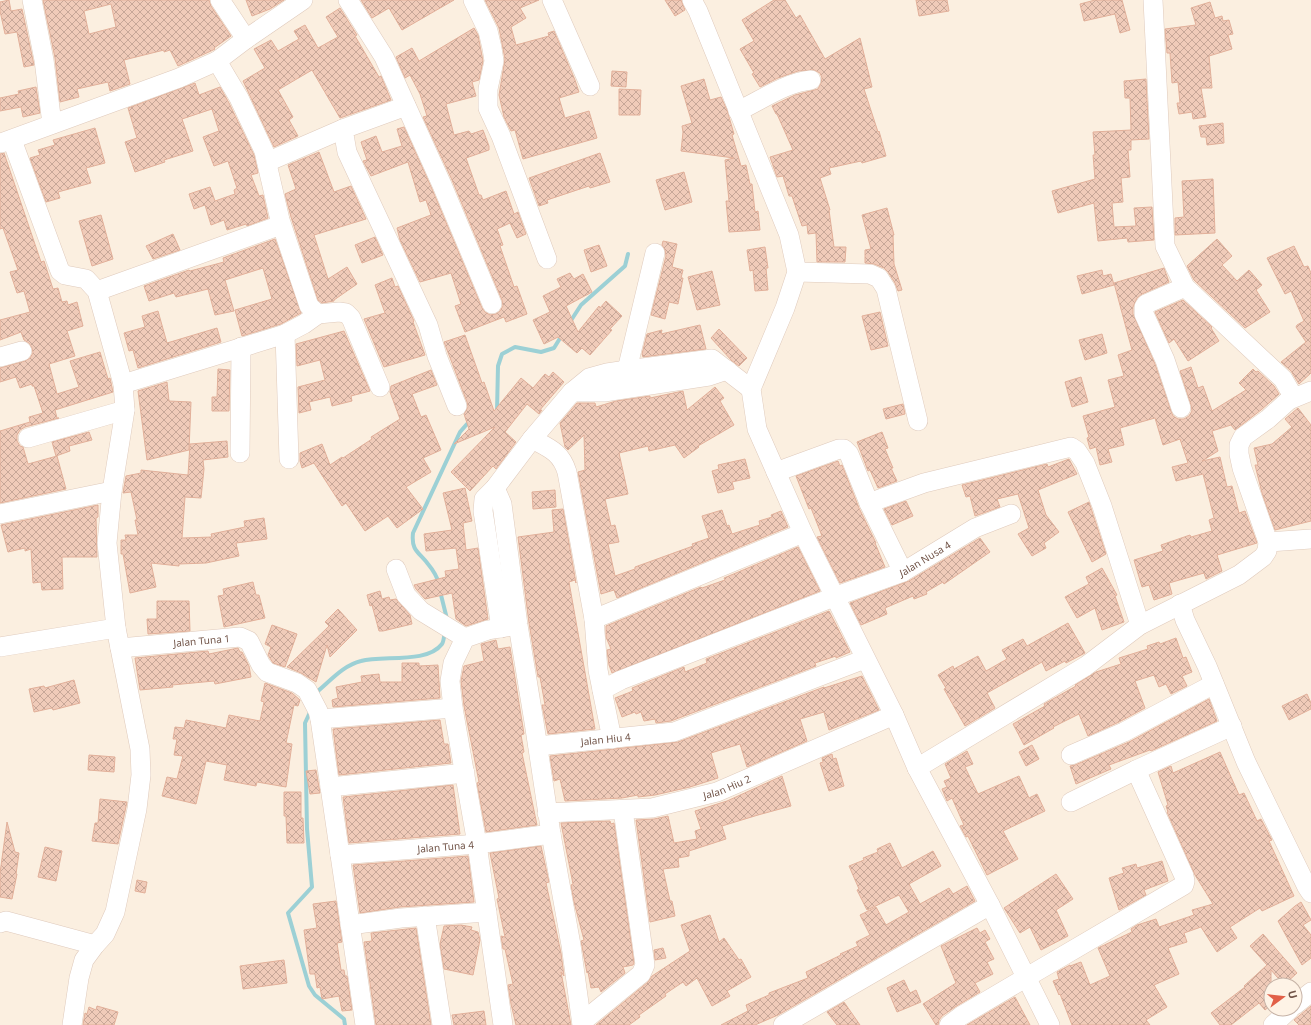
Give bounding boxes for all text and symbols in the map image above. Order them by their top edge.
street label: Jalan Nusa 4 [897,537,953,580]
street label: Jalan Tuna 1 [172,631,231,650]
street label: Jalan Hiu 4 [579,729,631,749]
street label: Jalan Hiu 2 [701,771,753,802]
street label: Jalan Tuna 4 [416,837,475,856]
north arrow [1263,977,1303,1017]
text: U [1285,988,1301,1000]

